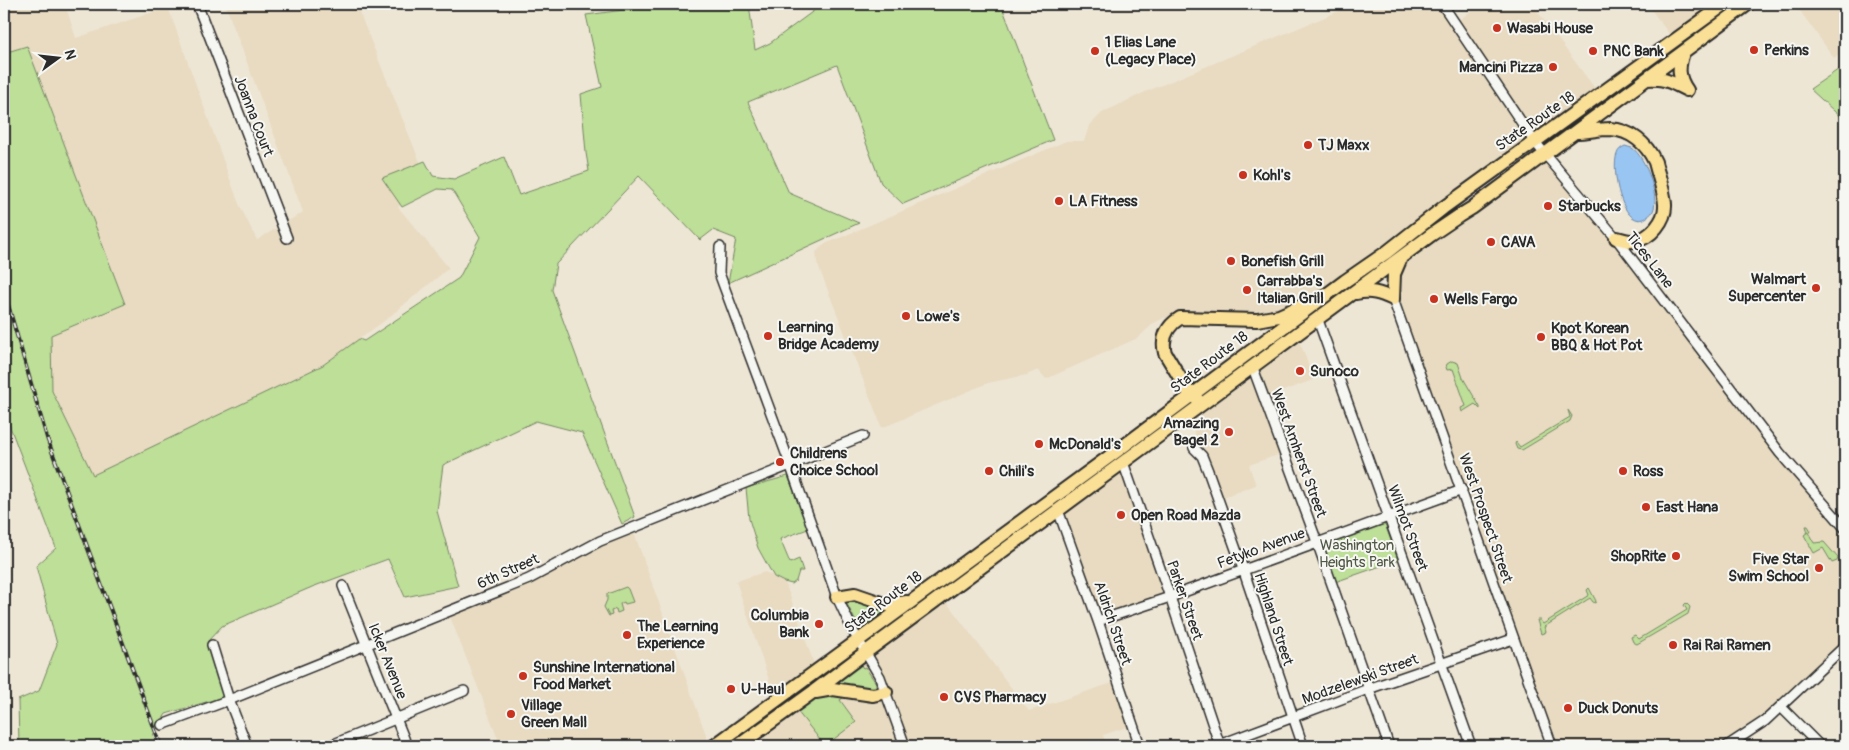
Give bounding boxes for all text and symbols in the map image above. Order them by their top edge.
place label: Wasabi House [1507,19,1594,38]
marker: Wasabi House [1491,22,1503,34]
north arrow [32,32,82,82]
place label: 1 Elias Lane (Legacy Place) [1105,33,1197,69]
place label: Perkins [1764,41,1809,60]
place label: PNC Bank [1603,42,1664,61]
marker: Perkins [1748,44,1760,56]
marker: 1 Elias Lane (Legacy Place) [1089,45,1101,57]
marker: PNC Bank [1587,45,1599,57]
text: N [61,48,80,62]
place label: Mancini Pizza [1459,58,1543,77]
marker: Mancini Pizza [1547,61,1559,73]
street label: Joanna Court [229,73,278,160]
street label: State Route 18 [1492,87,1579,156]
place label: TJ Maxx [1317,136,1370,155]
marker: TJ Maxx [1302,139,1314,151]
place label: Kohl's [1253,166,1291,185]
marker: Kohl's [1237,169,1249,181]
place label: LA Fitness [1069,192,1138,211]
marker: LA Fitness [1053,195,1065,207]
place label: Starbucks [1558,197,1621,216]
marker: Starbucks [1542,200,1554,212]
street label: Tices Lane [1622,228,1678,293]
place label: CAVA [1501,233,1536,252]
marker: CAVA [1485,236,1497,248]
place label: Bonefish Grill [1241,252,1324,271]
marker: Bonefish Grill [1225,255,1237,267]
place label: Walmart Supercenter [1728,270,1807,306]
place label: Carrabba's Italian Grill [1257,272,1324,308]
marker: Walmart Supercenter [1810,282,1822,294]
marker: Carrabba's Italian Grill [1241,284,1253,296]
place label: Wells Fargo [1444,290,1517,309]
marker: Wells Fargo [1428,293,1440,305]
place label: Lowe's [916,307,960,326]
marker: Lowe's [900,310,912,322]
place label: Learning Bridge Academy [778,318,879,354]
place label: Kpot Korean BBQ & Hot Pot [1551,319,1643,355]
street label: State Route 18 [1167,327,1252,398]
marker: Learning Bridge Academy [762,330,774,342]
marker: Kpot Korean BBQ & Hot Pot [1535,331,1547,343]
place label: Sunoco [1310,362,1359,381]
marker: Sunoco [1294,365,1306,377]
street label: West Amherst Street [1266,386,1331,521]
place label: Amazing Bagel 2 [1163,414,1219,450]
marker: Amazing Bagel 2 [1223,426,1235,438]
place label: McDonald's [1049,435,1121,454]
marker: McDonald's [1033,438,1045,450]
place label: Childrens Choice School [790,444,878,480]
street label: West Prospect Street [1454,451,1517,586]
marker: Childrens Choice School [774,456,786,468]
place label: Chili's [999,462,1034,481]
place label: Ross [1633,462,1663,481]
marker: Chili's [983,465,995,477]
marker: Ross [1617,465,1629,477]
street label: Wilmot Street [1383,482,1432,575]
place label: East Hana [1656,498,1718,517]
marker: East Hana [1640,501,1652,513]
place label: Open Road Mazda [1131,506,1241,525]
marker: Open Road Mazda [1115,509,1127,521]
street label: Fetyko Avenue [1215,524,1308,573]
park label: Washington Heights Park [1319,536,1396,572]
place label: ShopRite [1610,547,1667,566]
street label: 6th Street [474,549,543,594]
marker: ShopRite [1670,550,1682,562]
place label: Five Star Swim School [1728,550,1810,586]
street label: Parker Street [1162,558,1207,643]
marker: Five Star Swim School [1813,562,1825,574]
street label: State Route 18 [841,567,926,638]
street label: Highland Street [1250,570,1298,669]
street label: Aldrich Street [1089,579,1136,668]
place label: Columbia Bank [751,606,810,642]
place label: The Learning Experience [636,617,719,653]
marker: Columbia Bank [813,618,825,630]
street label: Icker Avenue [364,620,412,702]
marker: The Learning Experience [621,629,633,641]
place label: Rai Rai Ramen [1683,636,1771,655]
marker: Rai Rai Ramen [1667,639,1679,651]
street label: Modzelewski Street [1300,649,1422,709]
place label: Sunshine International Food Market [533,658,675,694]
marker: Sunshine International Food Market [517,670,529,682]
place label: U-Haul [741,680,785,699]
marker: U-Haul [725,683,737,695]
place label: CVS Pharmacy [954,688,1047,707]
marker: CVS Pharmacy [938,691,950,703]
place label: Village Green Mall [521,696,587,732]
place label: Duck Donuts [1578,699,1658,718]
marker: Duck Donuts [1562,702,1574,714]
marker: Village Green Mall [505,708,517,720]

